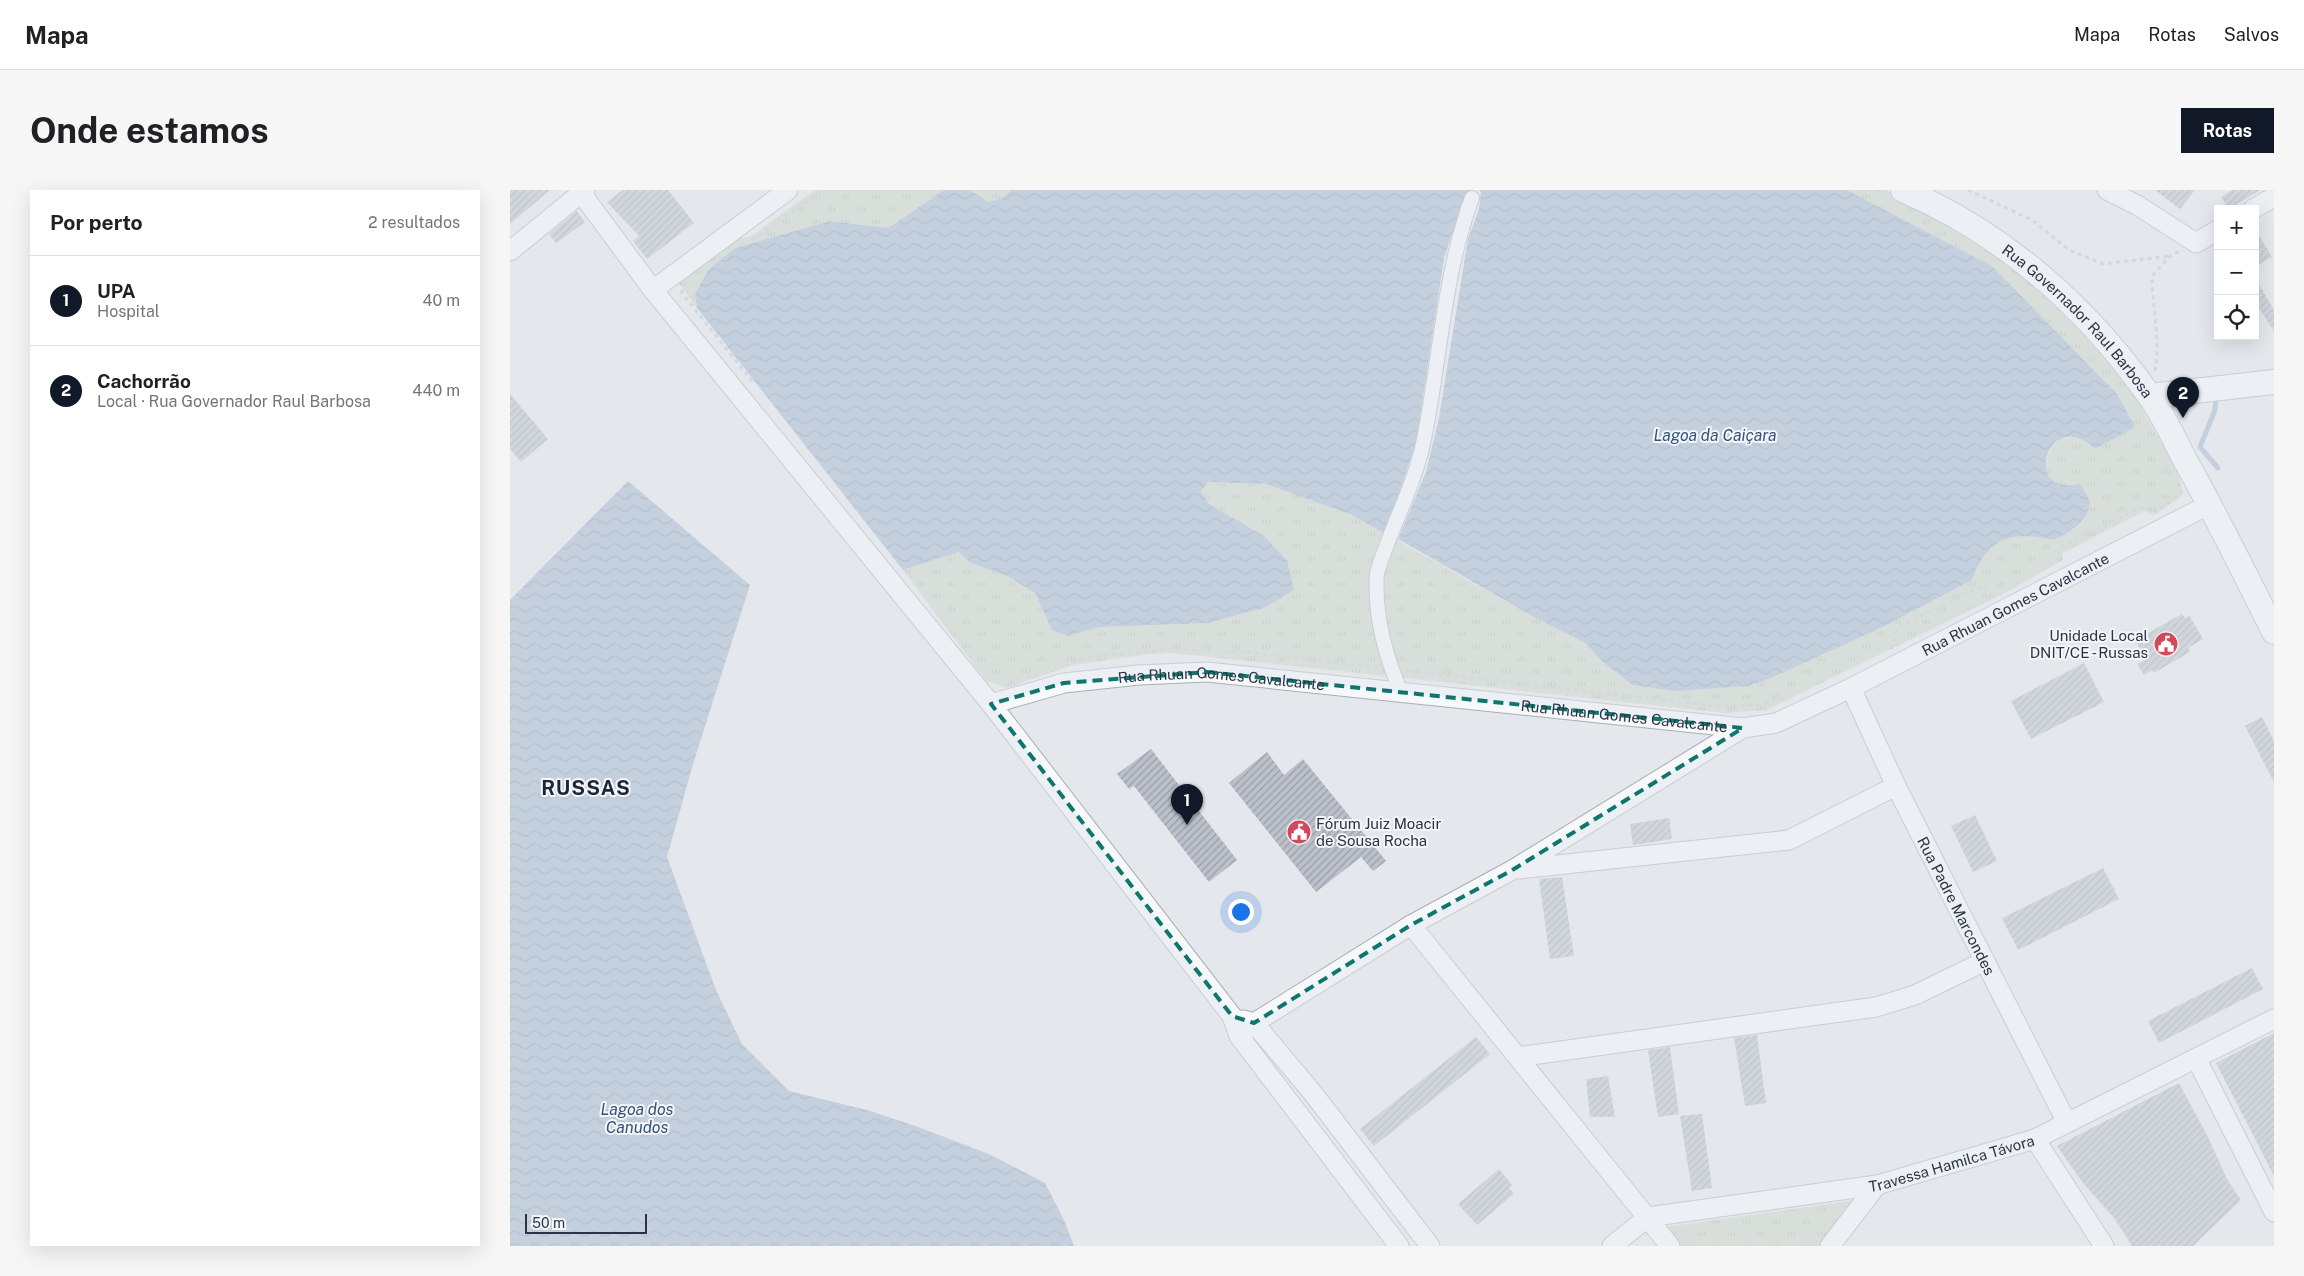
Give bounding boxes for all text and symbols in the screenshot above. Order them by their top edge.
text: Mapa [25,21,89,49]
text: Mapa [2074,24,2120,45]
text: Rotas [2148,24,2196,45]
text: Salvos [2224,24,2279,45]
button: Rotas [2181,108,2274,153]
text: Onde estamos [30,110,269,151]
map controls [2214,205,2259,340]
button: + [2214,205,2259,250]
text: Por perto [50,210,143,235]
text: 2 resultados [368,213,460,232]
street label: Rua Governador Raul Barbosa [1999,241,2157,401]
button: − [2214,250,2259,295]
text: UPA [97,280,136,302]
text: 1 [63,291,69,310]
text: 40 m [422,291,460,310]
button: locate [2214,295,2259,340]
text: Hospital [97,302,160,321]
text: Cachorrão [97,370,191,392]
pin: 2 [2167,377,2199,418]
text: 2 [61,381,71,400]
text: 440 m [412,381,460,400]
text: Local · Rua Governador Raul Barbosa [97,392,371,411]
water label: Lagoa da Caiçara [1654,426,1776,445]
street label: Rua Rhuan Gomes Cavalcante [1919,549,2112,659]
place label: Unidade Local DNIT/CE - Russas [2030,627,2148,661]
public building icon: Unidade Local DNIT/CE - Russas [2153,631,2179,657]
street label: Rua Rhuan Gomes Cavalcante [1117,663,1326,693]
street label: Rua Rhuan Gomes Cavalcante [1520,696,1729,735]
district label: RUSSAS [541,776,631,800]
pin: 1 [1171,784,1203,825]
place label: Fórum Juiz Moacir de Sousa Rocha [1316,815,1441,849]
public building icon: Fórum Juiz Moacir de Sousa Rocha [1286,819,1312,845]
street label: Rua Padre Marcondes [1915,834,1999,978]
your location [1228,899,1254,925]
water label: Lagoa dos Canudos [601,1100,674,1137]
street label: Travessa Hamilca Távora [1868,1131,2036,1195]
scale bar [525,1211,648,1234]
text: 50 m [532,1215,565,1231]

